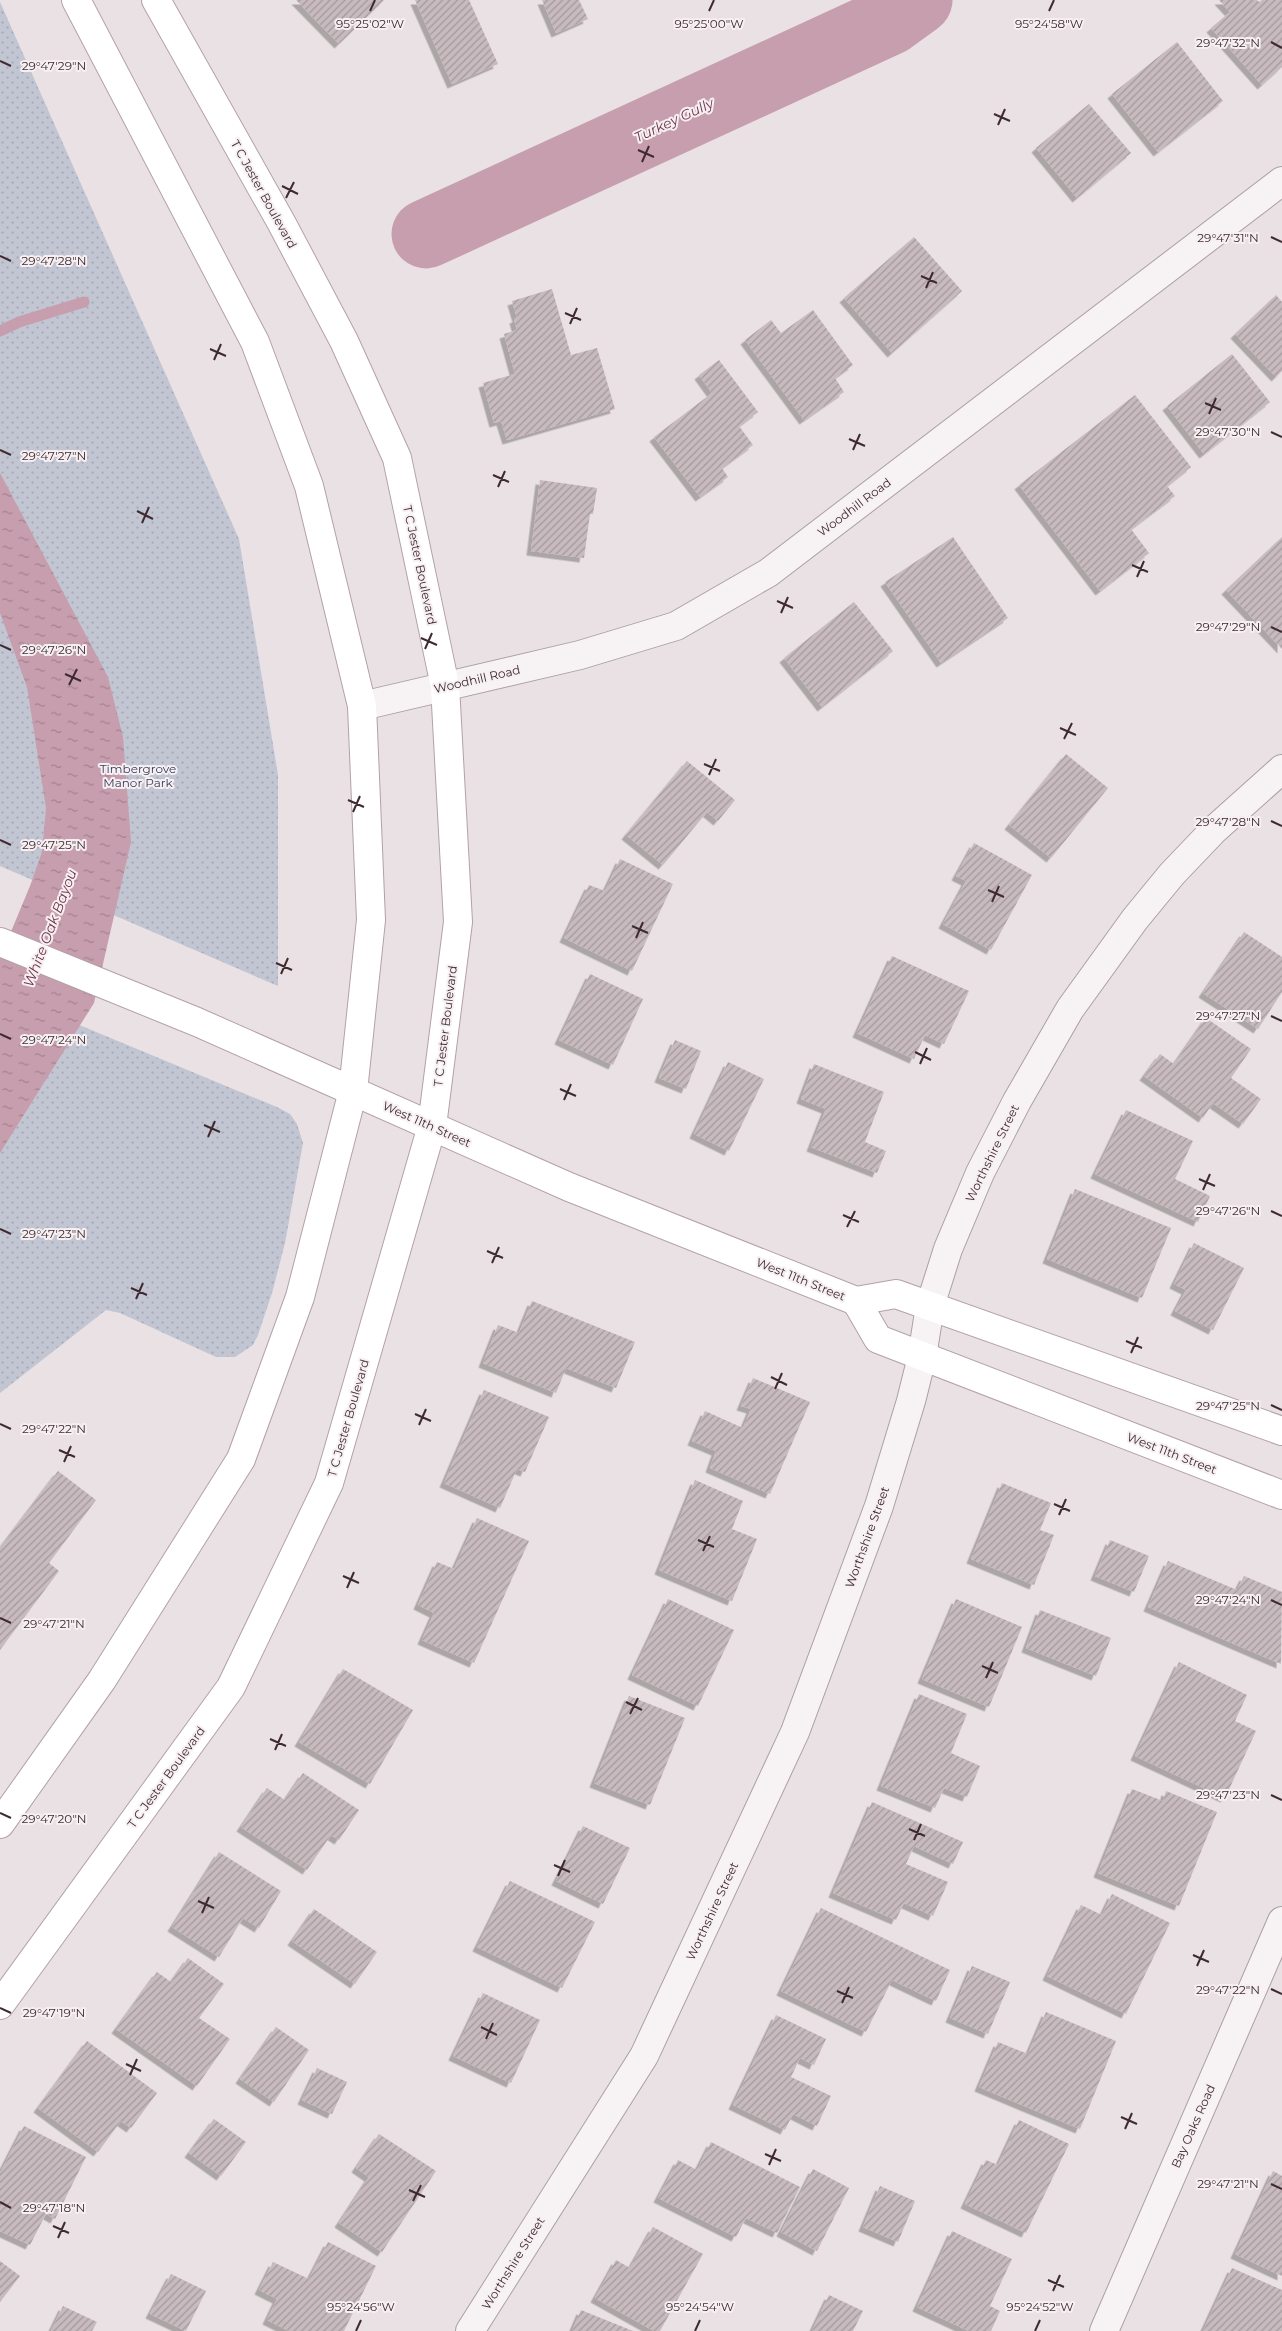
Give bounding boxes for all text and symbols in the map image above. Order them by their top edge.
text: 95°25'02"W [336,16,404,31]
text: 95°25'00"W [674,16,744,31]
text: 95°24'58"W [1015,16,1083,31]
text: 29°47'32"N [1196,35,1260,50]
text: 29°47'29"N [22,58,86,73]
water label: Turkey Gully [631,93,718,146]
street label: T C Jester Boulevard [228,137,300,251]
text: 29°47'31"N [1197,230,1259,245]
text: 29°47'28"N [22,253,86,268]
text: 29°47'30"N [1195,424,1261,439]
text: 29°47'27"N [22,448,86,463]
street label: Woodhill Road [814,474,894,540]
street label: T C Jester Boulevard [400,504,440,626]
text: 29°47'29"N [1196,619,1260,634]
text: 29°47'26"N [22,642,86,657]
street label: Woodhill Road [432,662,522,696]
park label: Timbergrove Manor Park [100,761,176,790]
text: 29°47'28"N [1196,814,1260,829]
text: 29°47'25"N [22,837,86,852]
water label: White Oak Bayou [19,867,81,989]
street label: T C Jester Boulevard [430,965,460,1087]
text: 29°47'27"N [1196,1008,1260,1023]
text: 29°47'24"N [22,1032,86,1047]
street label: West 11th Street [381,1098,473,1150]
street label: Worthshire Street [962,1102,1022,1204]
text: 29°47'26"N [1196,1203,1260,1218]
text: 29°47'23"N [22,1226,86,1241]
street label: West 11th Street [754,1254,848,1304]
street label: T C Jester Boulevard [324,1357,372,1479]
text: 29°47'25"N [1196,1398,1260,1413]
text: 29°47'22"N [22,1421,86,1436]
street label: West 11th Street [1125,1429,1219,1477]
street label: Worthshire Street [842,1484,892,1590]
text: 29°47'24"N [1196,1592,1260,1607]
text: 29°47'21"N [23,1616,85,1631]
street label: T C Jester Boulevard [124,1723,208,1831]
text: 29°47'23"N [1196,1787,1260,1802]
text: 29°47'20"N [21,1811,87,1826]
street label: Worthshire Street [683,1859,741,1963]
text: 29°47'22"N [1196,1982,1260,1997]
text: 29°47'19"N [23,2005,85,2020]
street label: Bay Oaks Road [1168,2082,1218,2170]
text: 29°47'21"N [1197,2176,1259,2191]
text: 29°47'18"N [23,2200,85,2215]
street label: Worthshire Street [478,2214,548,2312]
text: 95°24'56"W [327,2299,395,2314]
text: 95°24'54"W [666,2299,734,2314]
text: 95°24'52"W [1006,2299,1074,2314]

